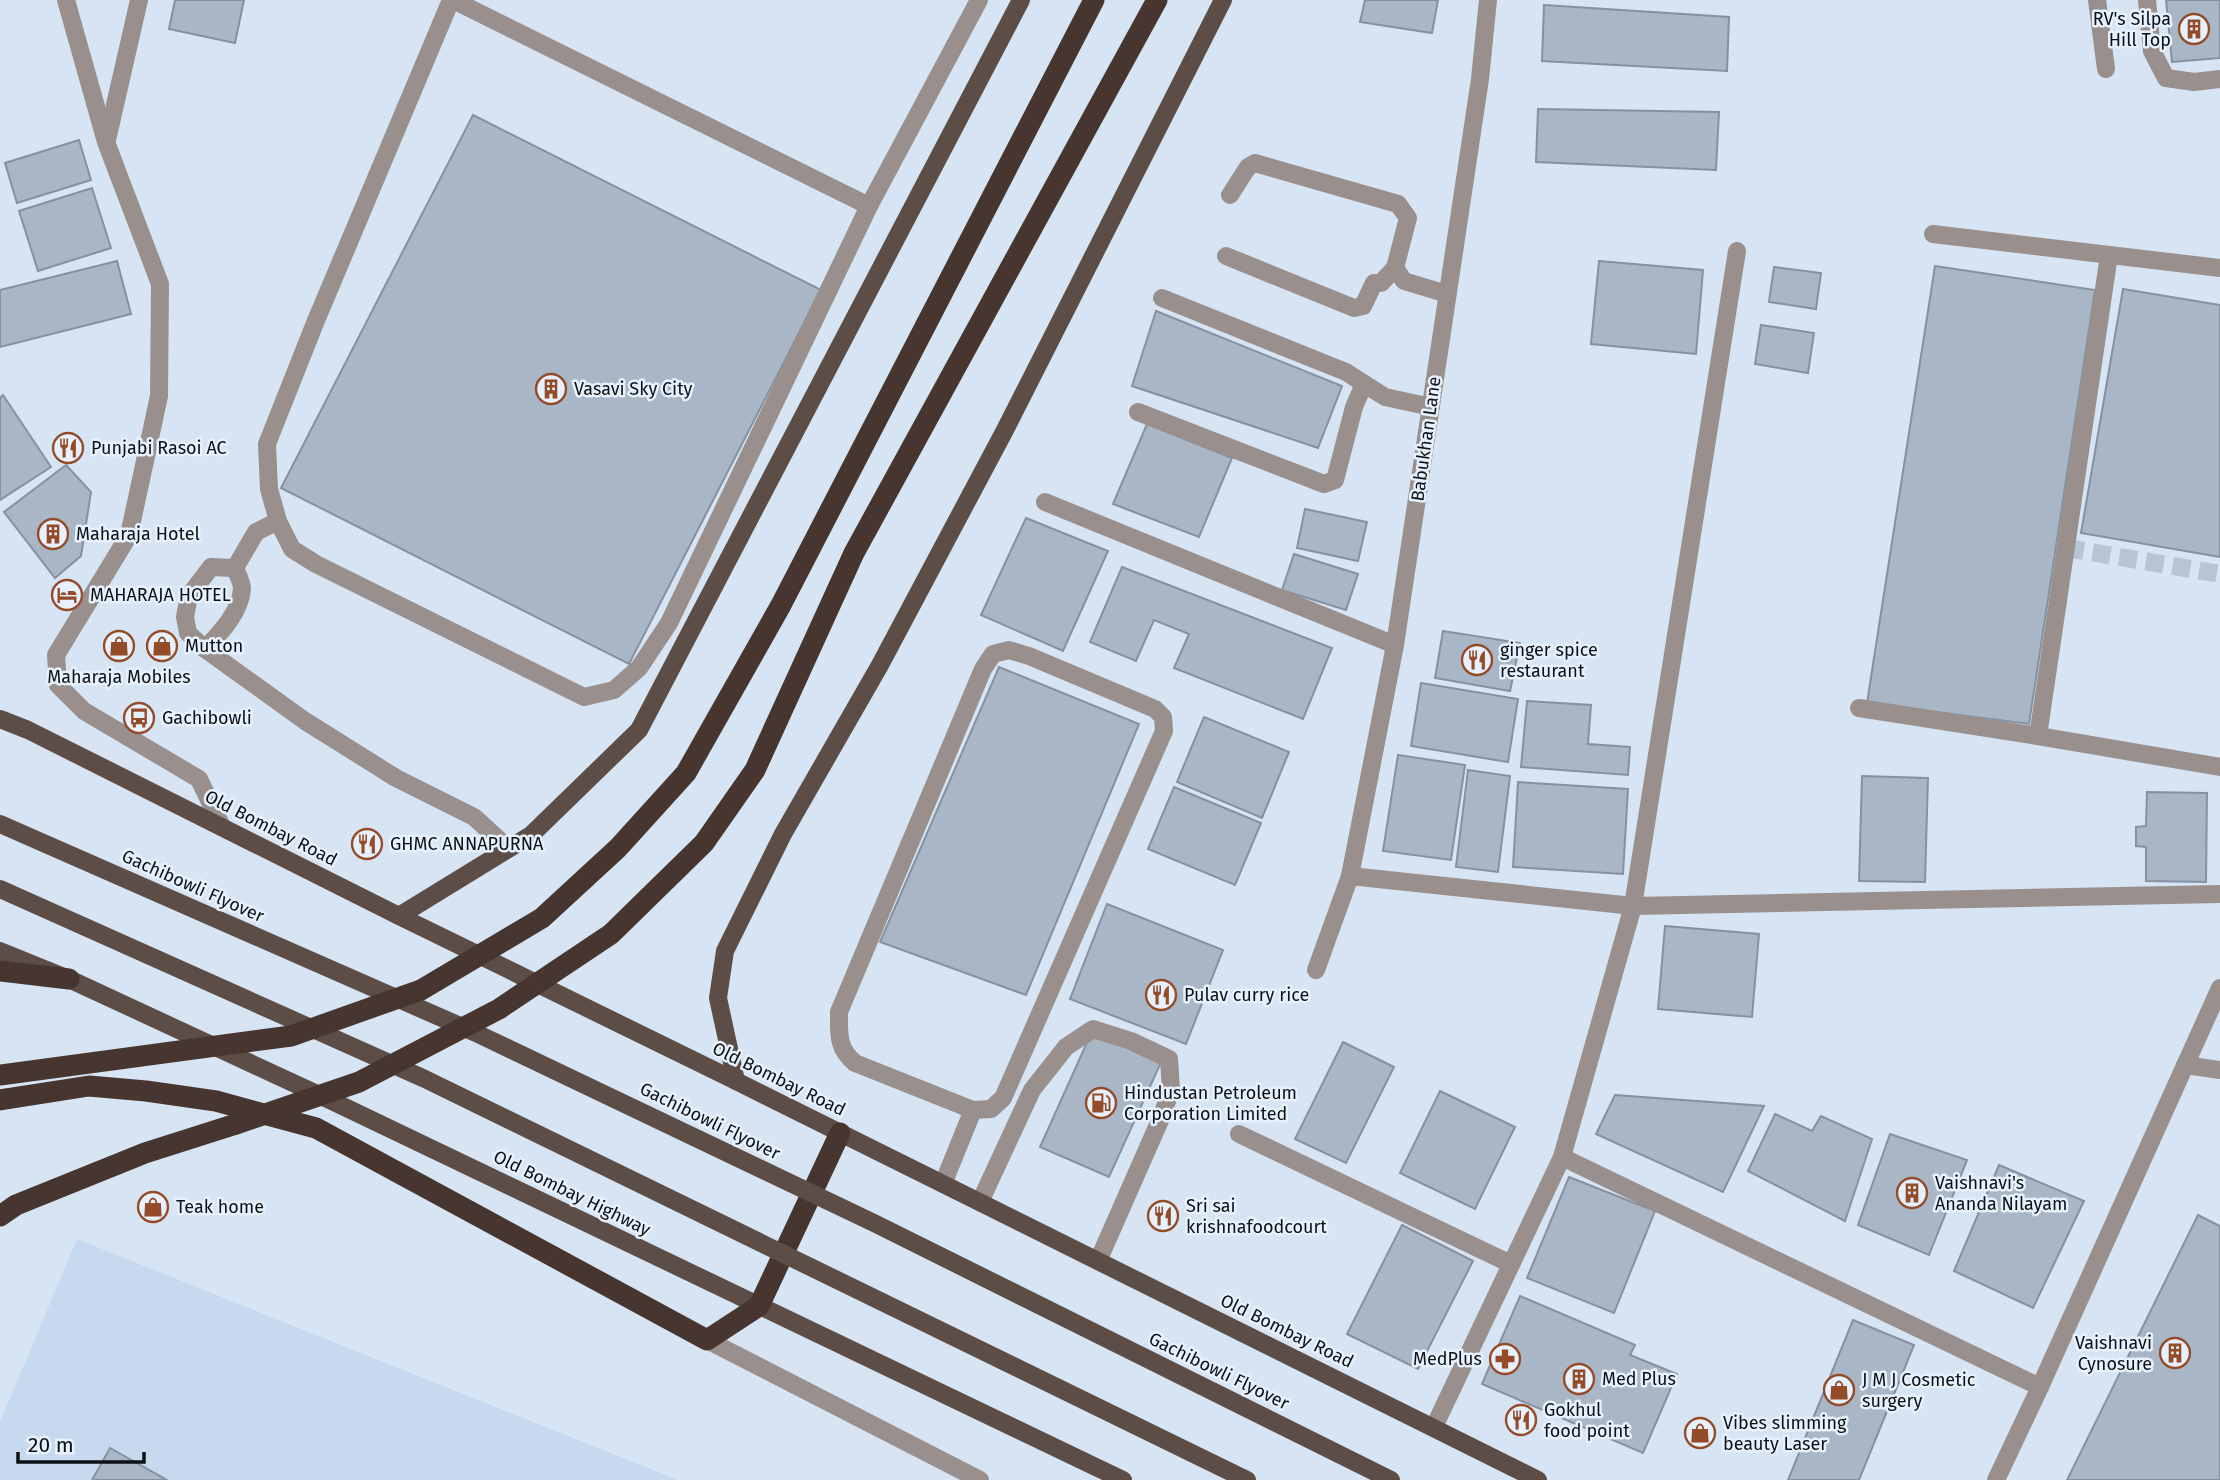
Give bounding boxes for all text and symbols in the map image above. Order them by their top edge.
place label: RV's Silpa Hill Top [2093,8,2171,51]
building icon: RV's Silpa Hill Top [2177,12,2211,46]
building icon: Vasavi Sky City [534,372,568,406]
street label: Babukhan Lane [1406,375,1446,503]
place label: Vasavi Sky City [574,378,693,400]
restaurant icon: Punjabi Rasoi AC [51,431,85,465]
place label: Punjabi Rasoi AC [91,437,227,459]
building icon: Maharaja Hotel [36,517,70,551]
place label: Maharaja Hotel [76,523,200,545]
hotel icon: MAHARAJA HOTEL [50,578,84,612]
place label: MAHARAJA HOTEL [90,584,231,606]
shop icon: Maharaja Mobiles [102,629,136,663]
shop icon: Mutton [145,629,179,663]
place label: Mutton [185,635,243,657]
place label: ginger spice restaurant [1500,639,1598,682]
restaurant icon: ginger spice restaurant [1460,643,1494,677]
place label: Maharaja Mobiles [47,666,191,688]
bus stop icon: Gachibowli [122,701,156,735]
place label: Gachibowli [162,707,252,729]
street label: Old Bombay Road [201,785,341,871]
restaurant icon: GHMC ANNAPURNA [350,827,384,861]
place label: GHMC ANNAPURNA [390,833,544,855]
street label: Gachibowli Flyover [119,845,267,927]
restaurant icon: Pulav curry rice [1144,978,1178,1012]
place label: Pulav curry rice [1184,984,1309,1006]
street label: Old Bombay Road [709,1037,849,1121]
street label: Gachibowli Flyover [636,1078,784,1164]
place label: Hindustan Petroleum Corporation Limited [1124,1082,1297,1125]
fuel station icon: Hindustan Petroleum Corporation Limited [1084,1086,1118,1120]
street label: Old Bombay Highway [490,1145,654,1241]
place label: Vaishnavi's Ananda Nilayam [1935,1172,2067,1215]
building icon: Vaishnavi's Ananda Nilayam [1895,1176,1929,1210]
shop icon: Teak home [136,1190,170,1224]
place label: Sri sai krishnafoodcourt [1186,1195,1327,1238]
place label: Teak home [176,1196,264,1218]
restaurant icon: Sri sai krishnafoodcourt [1146,1199,1180,1233]
street label: Old Bombay Road [1217,1289,1357,1373]
street label: Gachibowli Flyover [1145,1328,1293,1414]
place label: Vaishnavi Cynosure [2075,1332,2152,1375]
building icon: Vaishnavi Cynosure [2158,1336,2192,1370]
pharmacy icon: MedPlus [1488,1342,1522,1376]
place label: MedPlus [1413,1348,1482,1370]
building icon: Med Plus [1562,1362,1596,1396]
place label: Med Plus [1602,1368,1676,1390]
place label: J M J Cosmetic surgery [1862,1369,1976,1412]
shop icon: J M J Cosmetic surgery [1822,1373,1856,1407]
place label: Gokhul food point [1544,1399,1630,1442]
restaurant icon: Gokhul food point [1504,1403,1538,1437]
place label: Vibes slimming beauty Laser [1723,1412,1847,1455]
shop icon: Vibes slimming beauty Laser [1683,1416,1717,1450]
scale bar [18,1420,144,1464]
text: 20 m [28,1432,74,1458]

